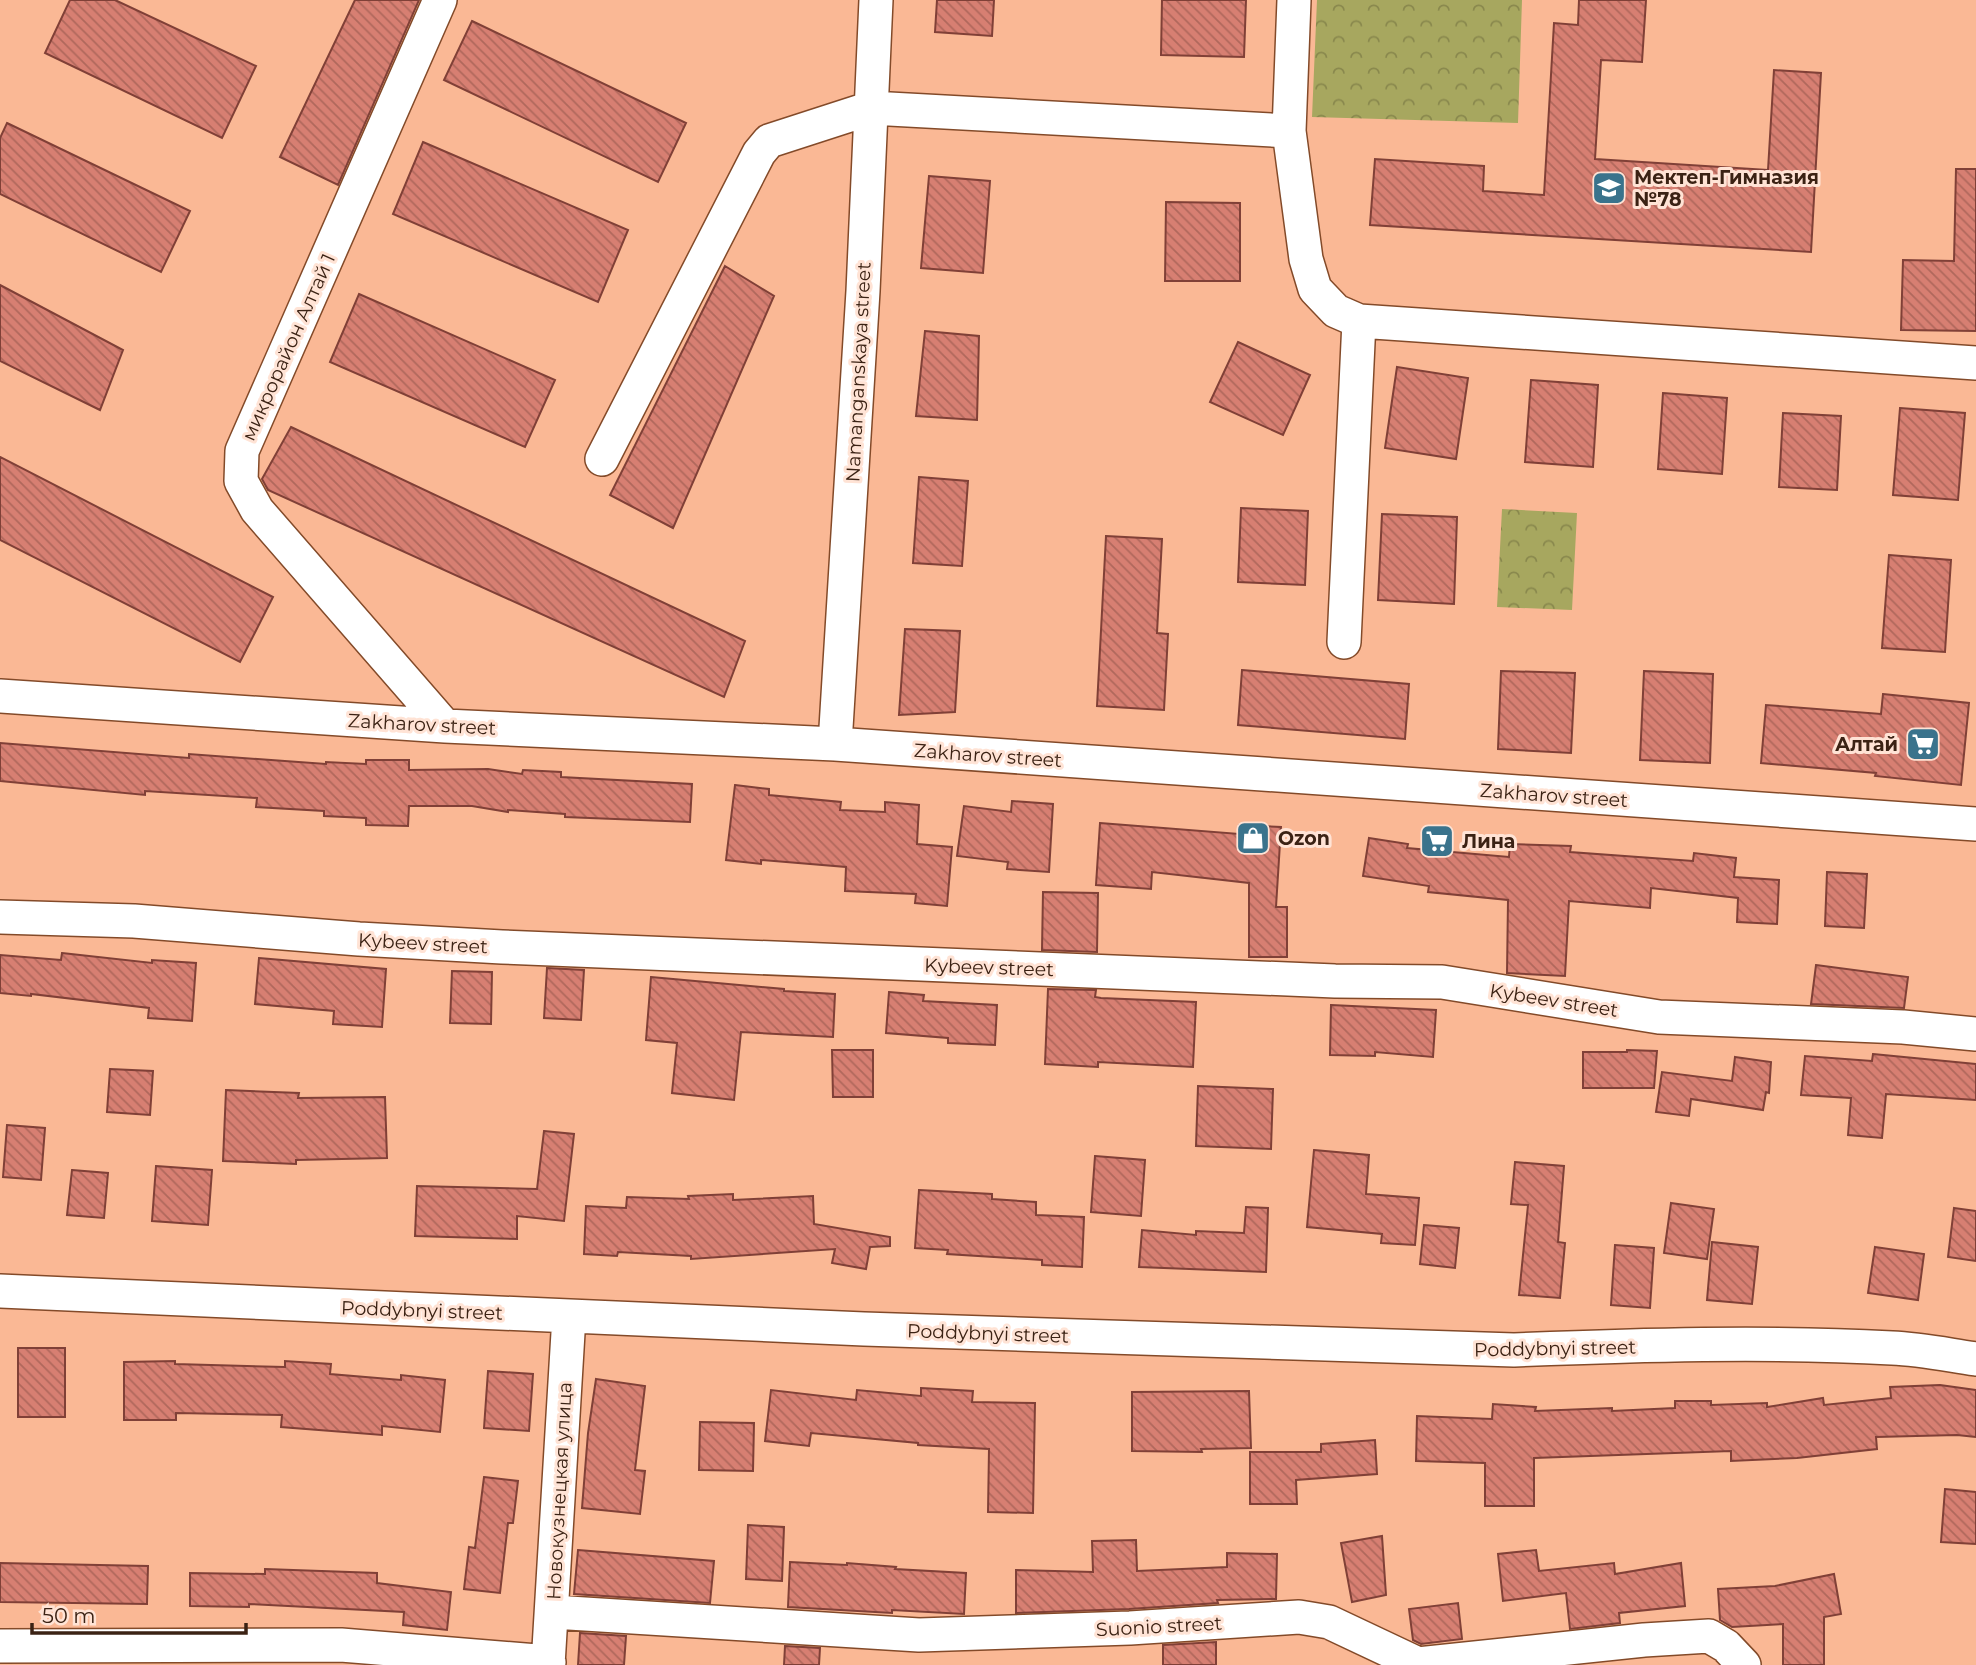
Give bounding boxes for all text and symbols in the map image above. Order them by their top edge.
place label: Мектеп-Гимназия №78 [1634,166,1819,211]
school or university icon: Мектеп-Гимназия №78 [1590,169,1628,207]
street label: микрорайон Алтай 1 [237,250,340,444]
street label: Namanganskaya street [841,261,876,483]
street label: Zakharov street [347,709,497,740]
supermarket icon: Алтай [1904,725,1942,763]
place label: Алтай [1835,733,1898,756]
street label: Zakharov street [913,739,1063,772]
street label: Zakharov street [1479,779,1629,812]
shop icon: Ozon [1234,819,1272,857]
supermarket icon: Лина [1418,822,1456,860]
place label: Ozon [1278,827,1330,850]
place label: Лина [1462,830,1515,853]
street label: Kybeev street [358,929,489,958]
street label: Kybeev street [924,954,1055,981]
street label: Kybeev street [1488,979,1620,1022]
street label: Poddybnyi street [341,1296,504,1325]
street label: Poddybnyi street [907,1319,1070,1348]
street label: Poddybnyi street [1474,1336,1637,1361]
street label: Новокузнецкая улица [542,1382,577,1600]
scale bar [32,1592,245,1636]
text: 50 m [42,1603,96,1628]
street label: Suonio street [1095,1612,1223,1641]

